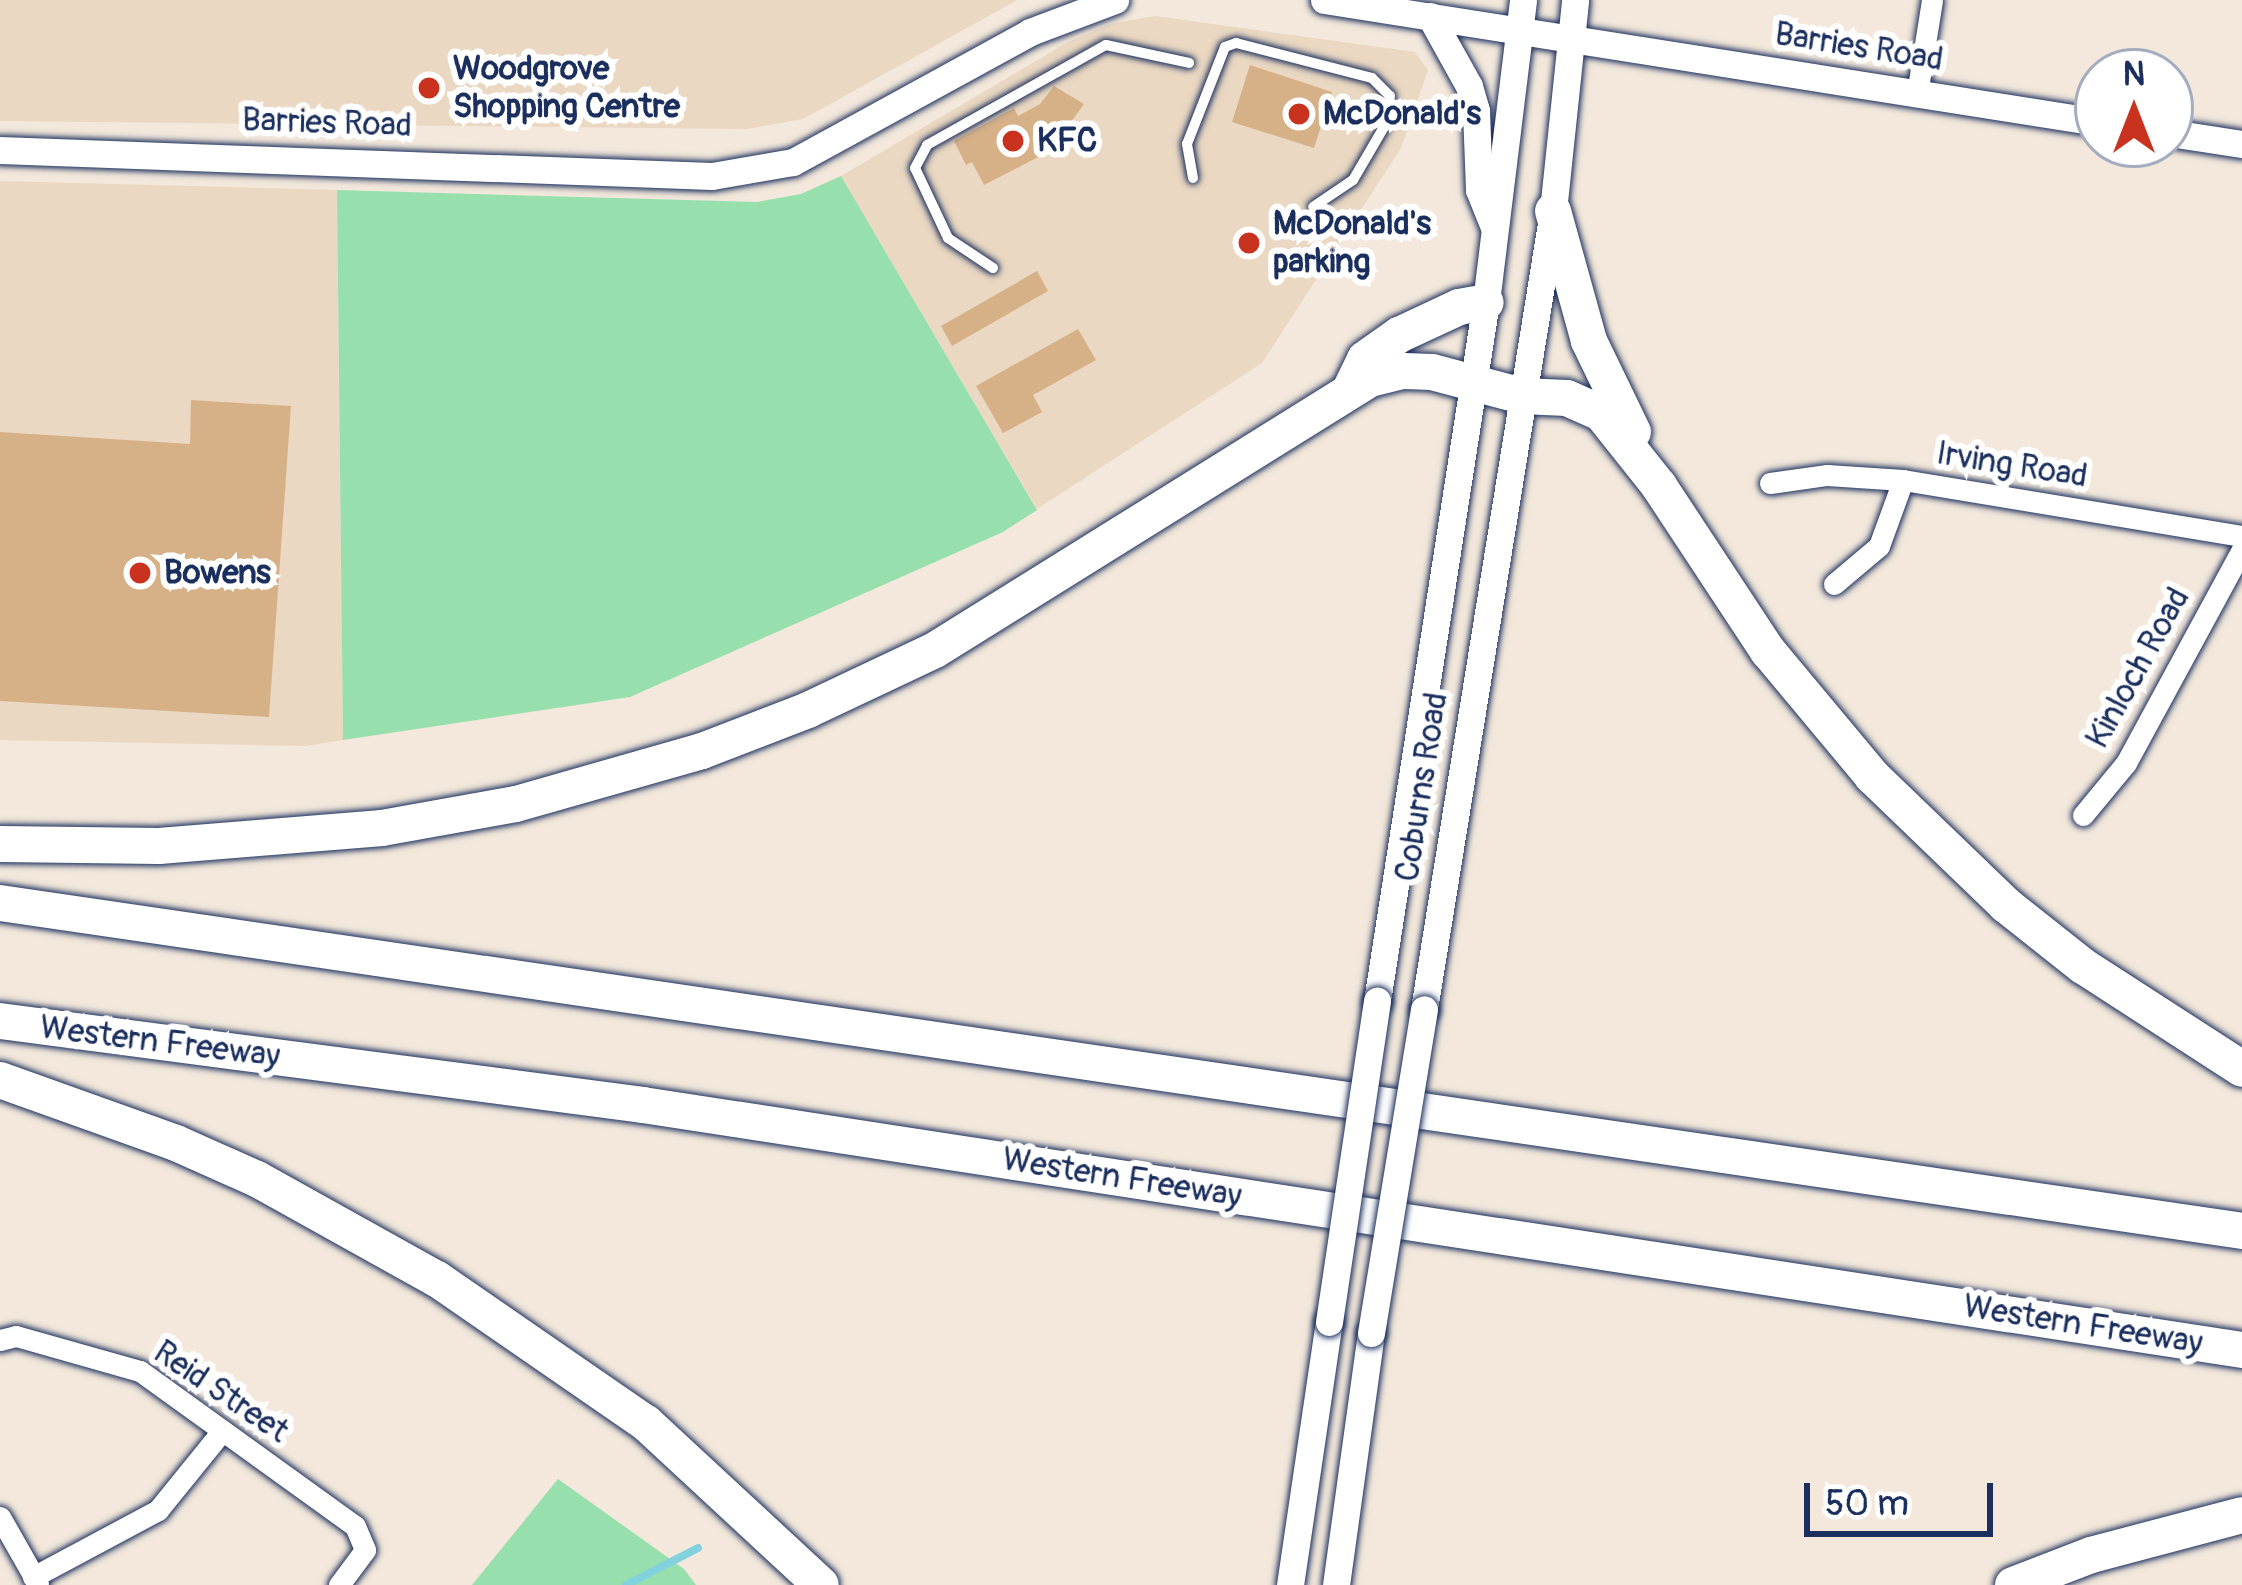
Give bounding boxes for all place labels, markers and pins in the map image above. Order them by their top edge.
place label: Woodgrove Shopping Centre [453,49,680,127]
marker: Woodgrove Shopping Centre [416,75,442,101]
place label: McDonald's [1323,94,1481,134]
marker: McDonald's [1286,101,1312,127]
place label: KFC [1037,121,1097,161]
marker: KFC [1000,128,1026,154]
place label: McDonald's parking [1273,204,1431,282]
marker: McDonald's parking [1236,230,1262,256]
place label: Bowens [164,553,271,593]
marker: Bowens [127,560,153,586]

